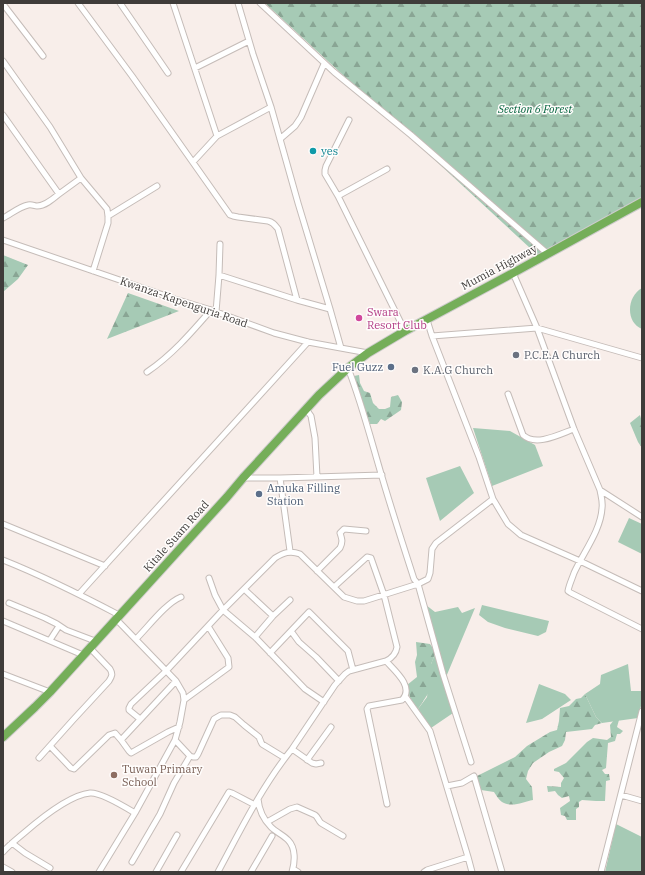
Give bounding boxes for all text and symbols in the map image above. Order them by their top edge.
park label: Section 6 Forest [497,102,573,116]
place label: yes [321,144,338,158]
marker: yes [308,146,318,156]
street label: Mumia Highway [459,241,539,293]
street label: Kwanza-Kapenguria Road [118,274,250,331]
place label: Swara Resort Club [367,305,427,332]
marker: Swara Resort Club [354,313,364,323]
place label: P.C.E.A Church [524,348,600,362]
marker: P.C.E.A Church [511,350,521,360]
place label: Fuel Guzz [332,360,383,374]
marker: Fuel Guzz [386,362,396,372]
place label: K.A.G Church [423,363,493,377]
marker: K.A.G Church [410,365,420,375]
place label: Amuka Filling Station [267,481,340,508]
marker: Amuka Filling Station [254,489,264,499]
street label: Kitale Suam Road [140,497,212,575]
place label: Tuwan Primary School [122,762,203,789]
marker: Tuwan Primary School [109,770,119,780]

